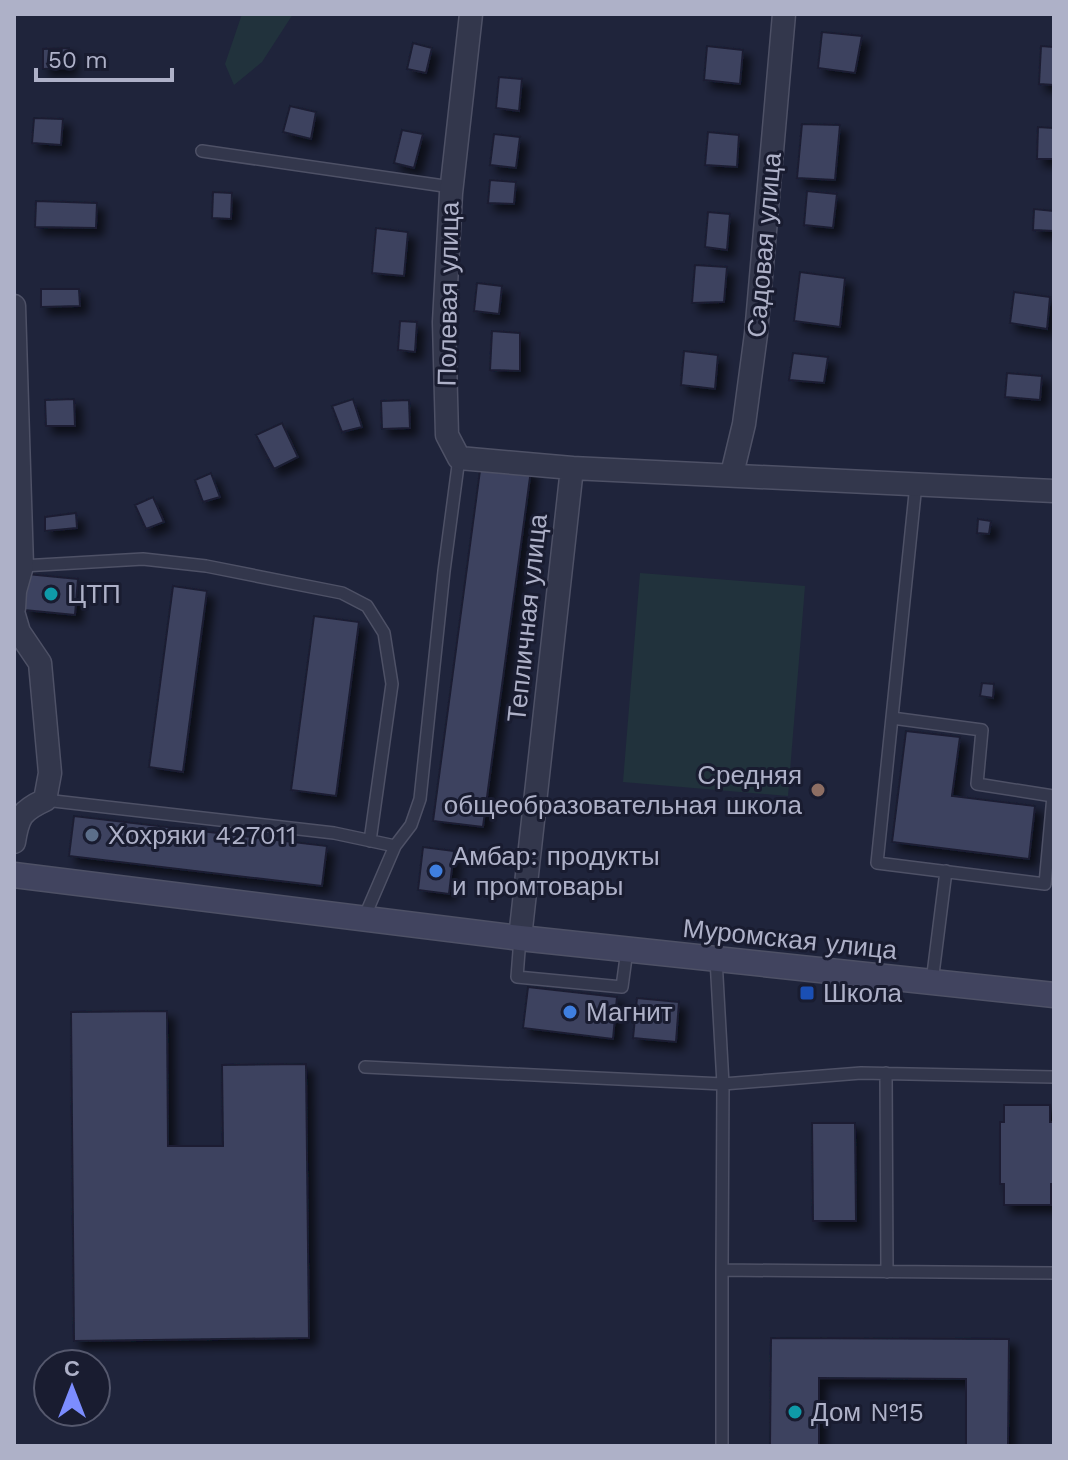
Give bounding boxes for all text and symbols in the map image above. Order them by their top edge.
scale bar [36,32,172,82]
text: 50 m [48,46,108,74]
street label: Садовая улица [741,151,787,339]
street label: Полевая улица [431,201,465,387]
street label: Тепличная улица [501,512,553,724]
place label: ЦТП [67,579,121,609]
marker: ЦТП [42,585,60,603]
place label: Средняя общеобразовательная школа [444,760,803,820]
marker: Средняя общеобразовательная школа [809,781,827,799]
place label: Хохряки 427011 [108,820,296,850]
marker: Хохряки 427011 [83,826,101,844]
place label: Амбар: продукты и промтовары [452,841,660,901]
marker: Амбар: продукты и промтовары [427,862,445,880]
street label: Муромская улица [681,913,899,965]
place label: Школа [823,978,903,1008]
marker: Школа [798,984,816,1002]
place label: Магнит [586,997,673,1027]
marker: Магнит [561,1003,579,1021]
north arrow [32,1348,112,1428]
text: С [64,1356,80,1381]
place label: Дом №15 [811,1397,924,1427]
marker: Дом №15 [786,1403,804,1421]

